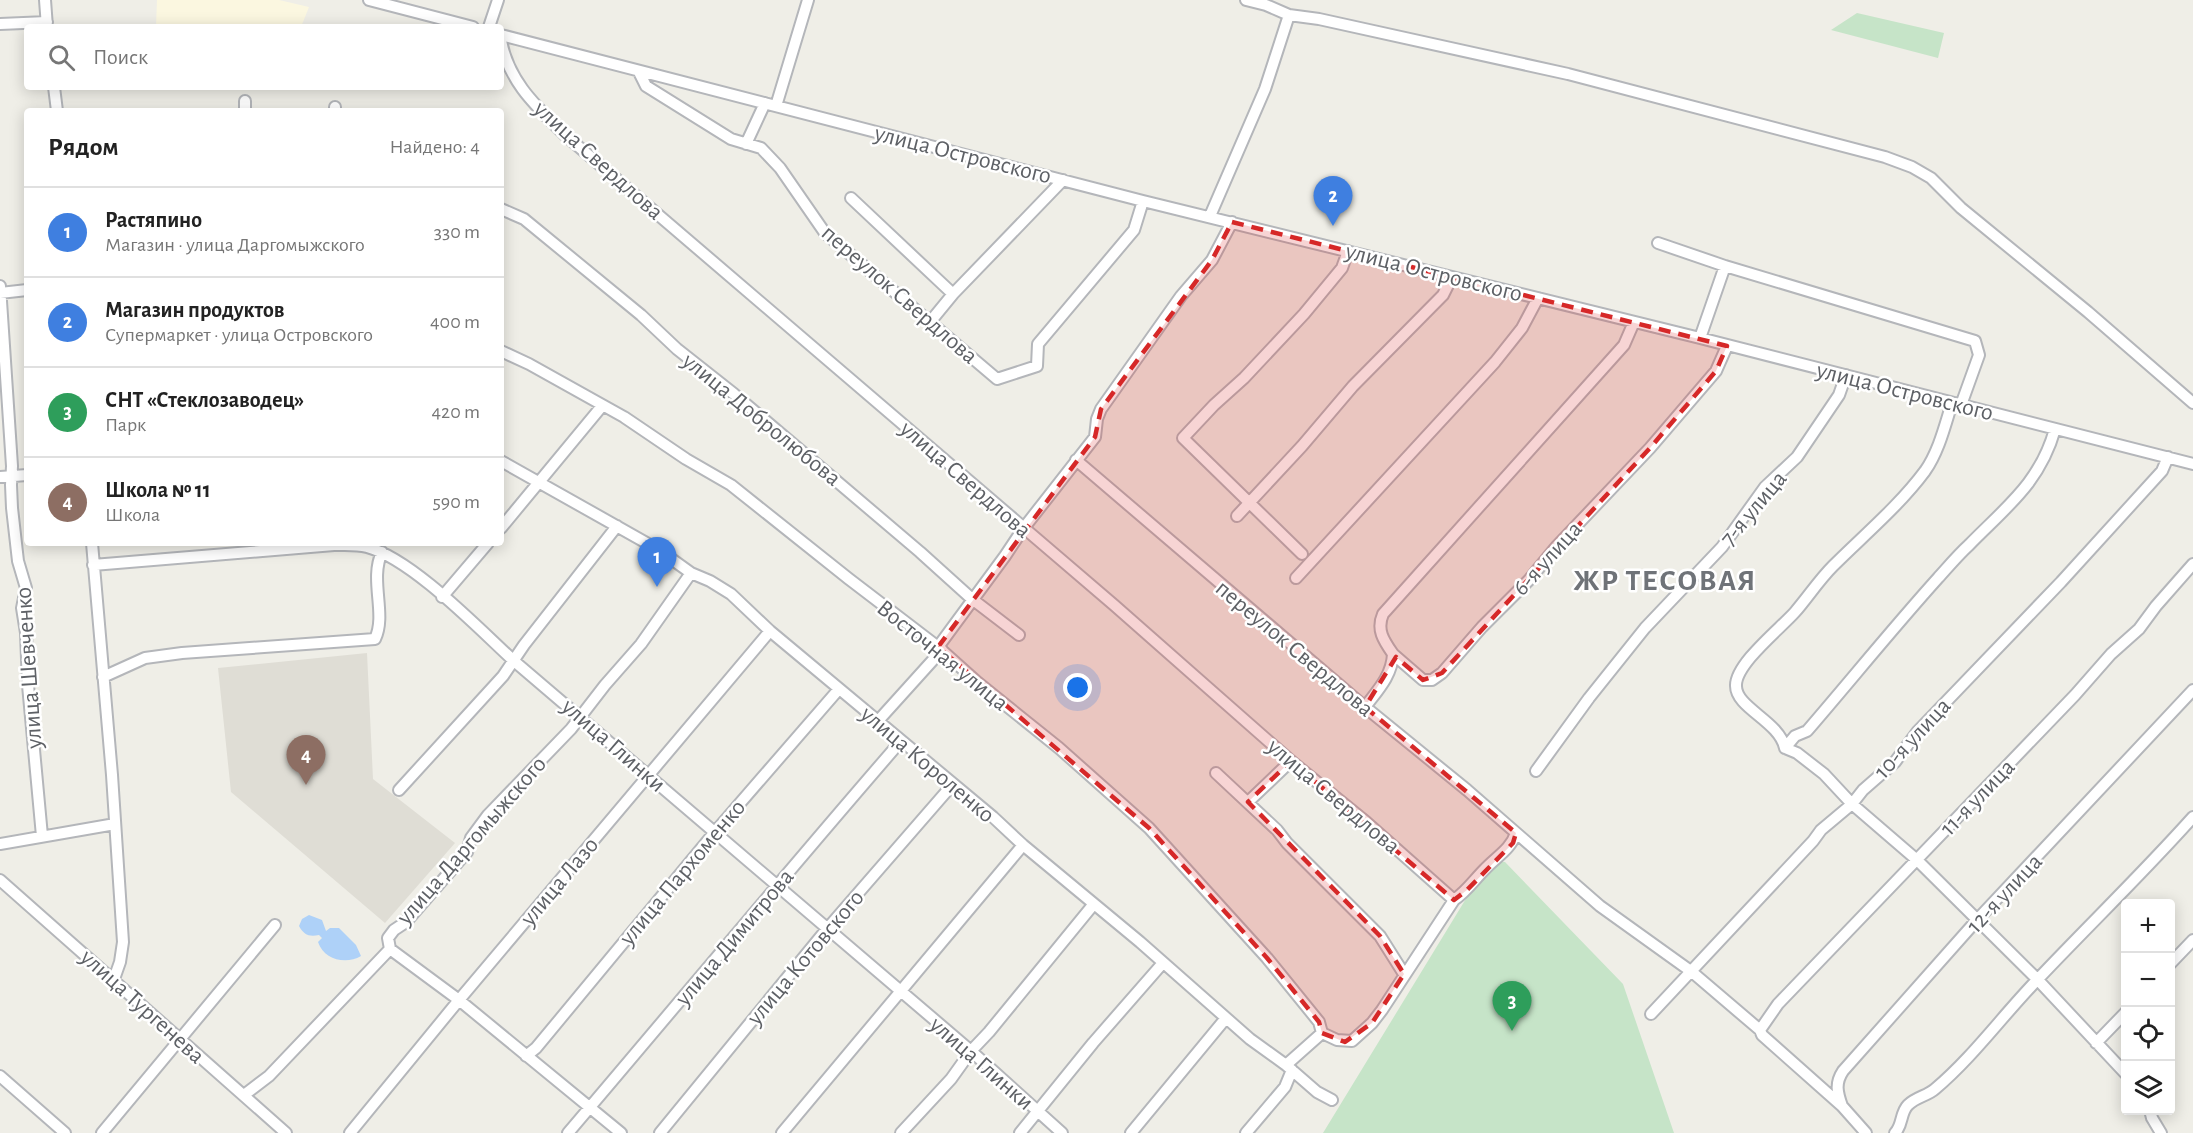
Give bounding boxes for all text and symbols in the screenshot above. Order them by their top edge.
search box [24,24,504,90]
icon: search [45,41,78,74]
text: Поиск [93,46,148,68]
street label: улица Свердлова [528,96,668,225]
street label: улица Островского [871,121,1054,189]
text: Рядом [48,134,119,160]
text: Найдено: 4 [390,137,480,157]
pin: 2 [1314,176,1352,226]
text: Растяпино [105,209,202,231]
street label: переулок Свердлова [817,221,982,369]
text: 1 [64,222,71,242]
text: 330 m [434,222,480,242]
text: Магазин · улица Даргомыжского [105,235,365,255]
street label: улица Островского [1342,239,1525,307]
text: Магазин продуктов [105,299,284,321]
text: 2 [63,312,72,332]
text: 400 m [430,312,480,332]
text: Супермаркет · улица Островского [105,325,373,345]
street label: улица Добролюбова [677,348,845,491]
street label: улица Островского [1813,358,1996,426]
text: СНТ «Стеклозаводец» [105,389,304,411]
text: 3 [63,402,72,422]
text: 420 m [431,402,480,422]
text: Парк [105,415,146,435]
street label: улица Свердлова [894,416,1036,543]
street label: 7-я улица [1716,467,1792,551]
text: Школа № 11 [105,479,211,501]
text: 4 [62,492,73,512]
text: 590 m [432,492,480,512]
text: Школа [105,505,160,525]
street label: 6-я улица [1508,517,1587,600]
pin: 1 [638,538,676,587]
district label: ЖР ТЕСОВАЯ [1573,566,1757,596]
street label: переулок Свердлова [1211,576,1378,722]
street label: улица Шевченко [11,586,47,751]
street label: Восточная улица [872,596,1013,716]
your location [1063,673,1092,702]
street label: улица Глинки [556,694,670,797]
street label: 10-я улица [1870,694,1956,784]
street label: улица Короленко [855,701,999,828]
street label: улица Свердлова [1262,734,1404,859]
pin: 4 [286,736,326,785]
street label: улица Даргомыжского [392,752,551,930]
street label: 11-я улица [1936,755,2020,841]
street label: улица Пархоменко [615,795,750,951]
street label: улица Лазо [516,833,603,931]
street label: 12-я улица [1962,849,2047,938]
street label: улица Димитрова [670,865,799,1011]
street label: улица Котовского [742,886,869,1030]
map controls [2121,899,2175,1115]
button: + [2121,899,2175,953]
street label: улица Тургенева [75,944,209,1068]
button: − [2121,953,2175,1007]
pin: 3 [1492,982,1532,1031]
button: locate [2121,1007,2175,1061]
street label: улица Глинки [924,1012,1038,1115]
button: layers [2121,1061,2175,1115]

